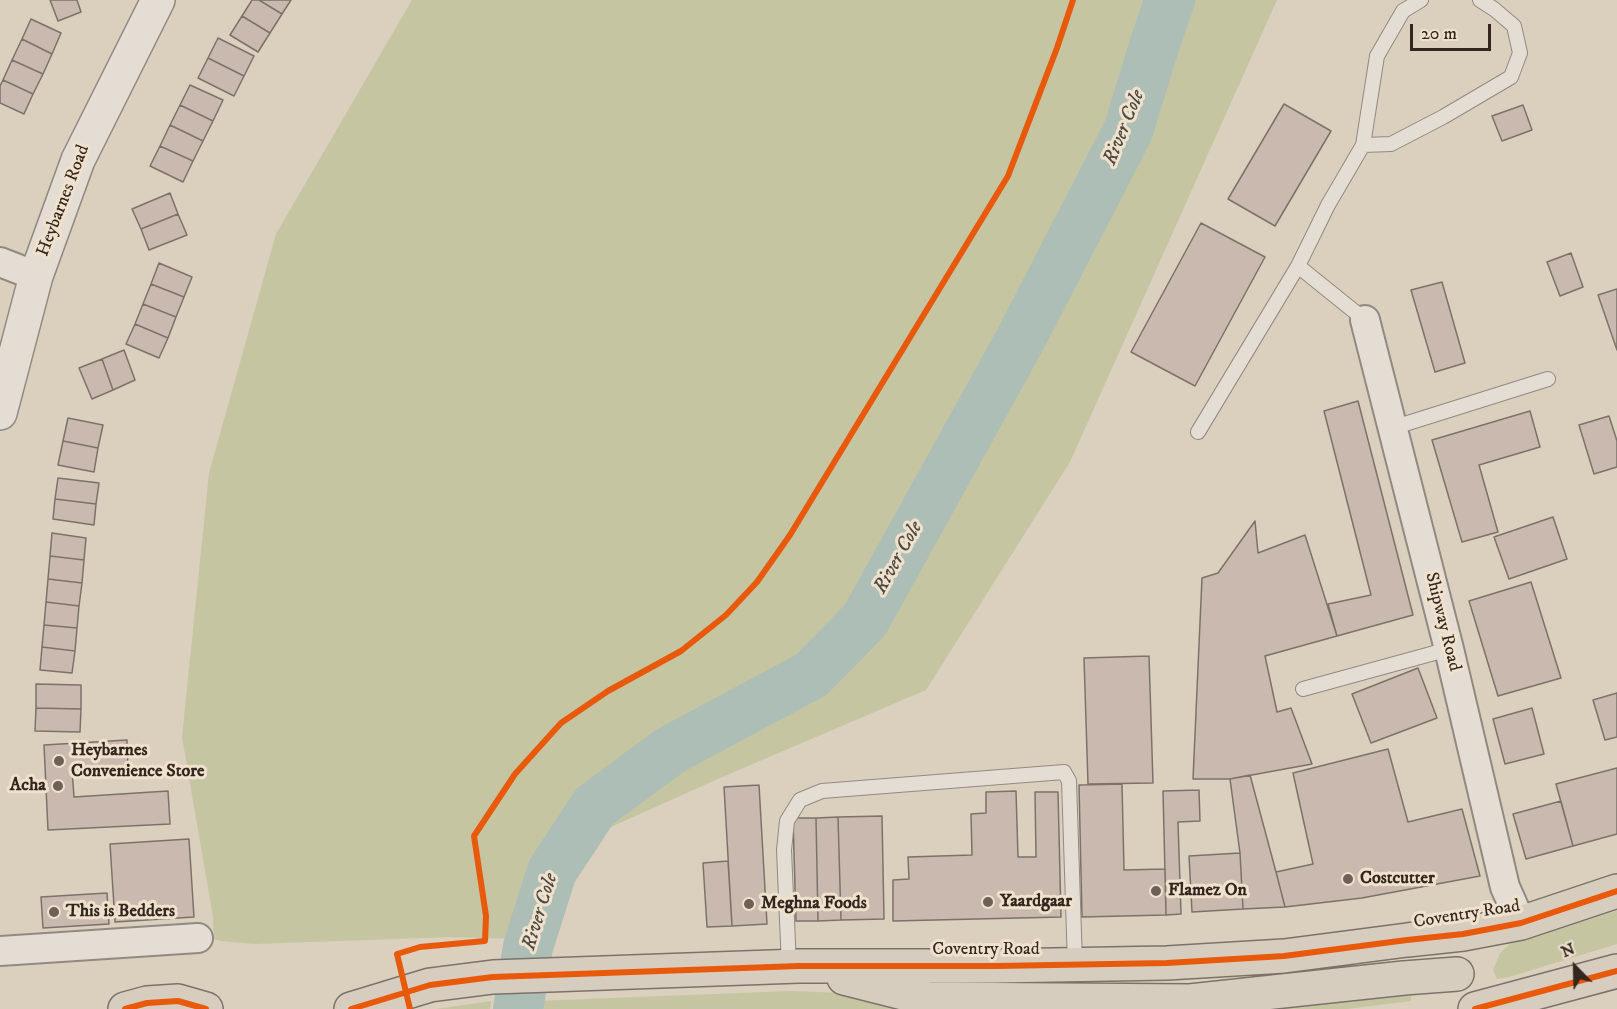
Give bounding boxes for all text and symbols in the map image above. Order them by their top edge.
scale bar [1413,12,1494,50]
text: 20 m [1421,23,1457,45]
water label: River Cole [1099,87,1151,169]
street label: Heybarnes Road [33,142,95,260]
water label: River Cole [869,518,929,598]
street label: Shipway Road [1419,570,1465,674]
place label: Heybarnes Convenience Store [71,740,204,783]
marker: Heybarnes Convenience Store [52,754,66,768]
place label: Acha [10,775,46,797]
marker: Acha [51,779,65,793]
place label: Costcutter [1360,868,1435,890]
water label: River Cole [518,871,564,953]
marker: Costcutter [1341,872,1355,886]
place label: Flamez On [1168,880,1247,902]
marker: Flamez On [1149,884,1163,898]
place label: Yaardgaar [1000,891,1072,913]
place label: Meghna Foods [761,893,867,915]
marker: Yaardgaar [981,895,995,909]
street label: Coventry Road [1412,896,1522,934]
marker: Meghna Foods [742,897,756,911]
place label: This is Bedders [66,901,175,923]
marker: This is Bedders [47,905,61,919]
north arrow [1545,937,1605,997]
street label: Coventry Road [932,939,1040,961]
text: N [1558,939,1578,962]

